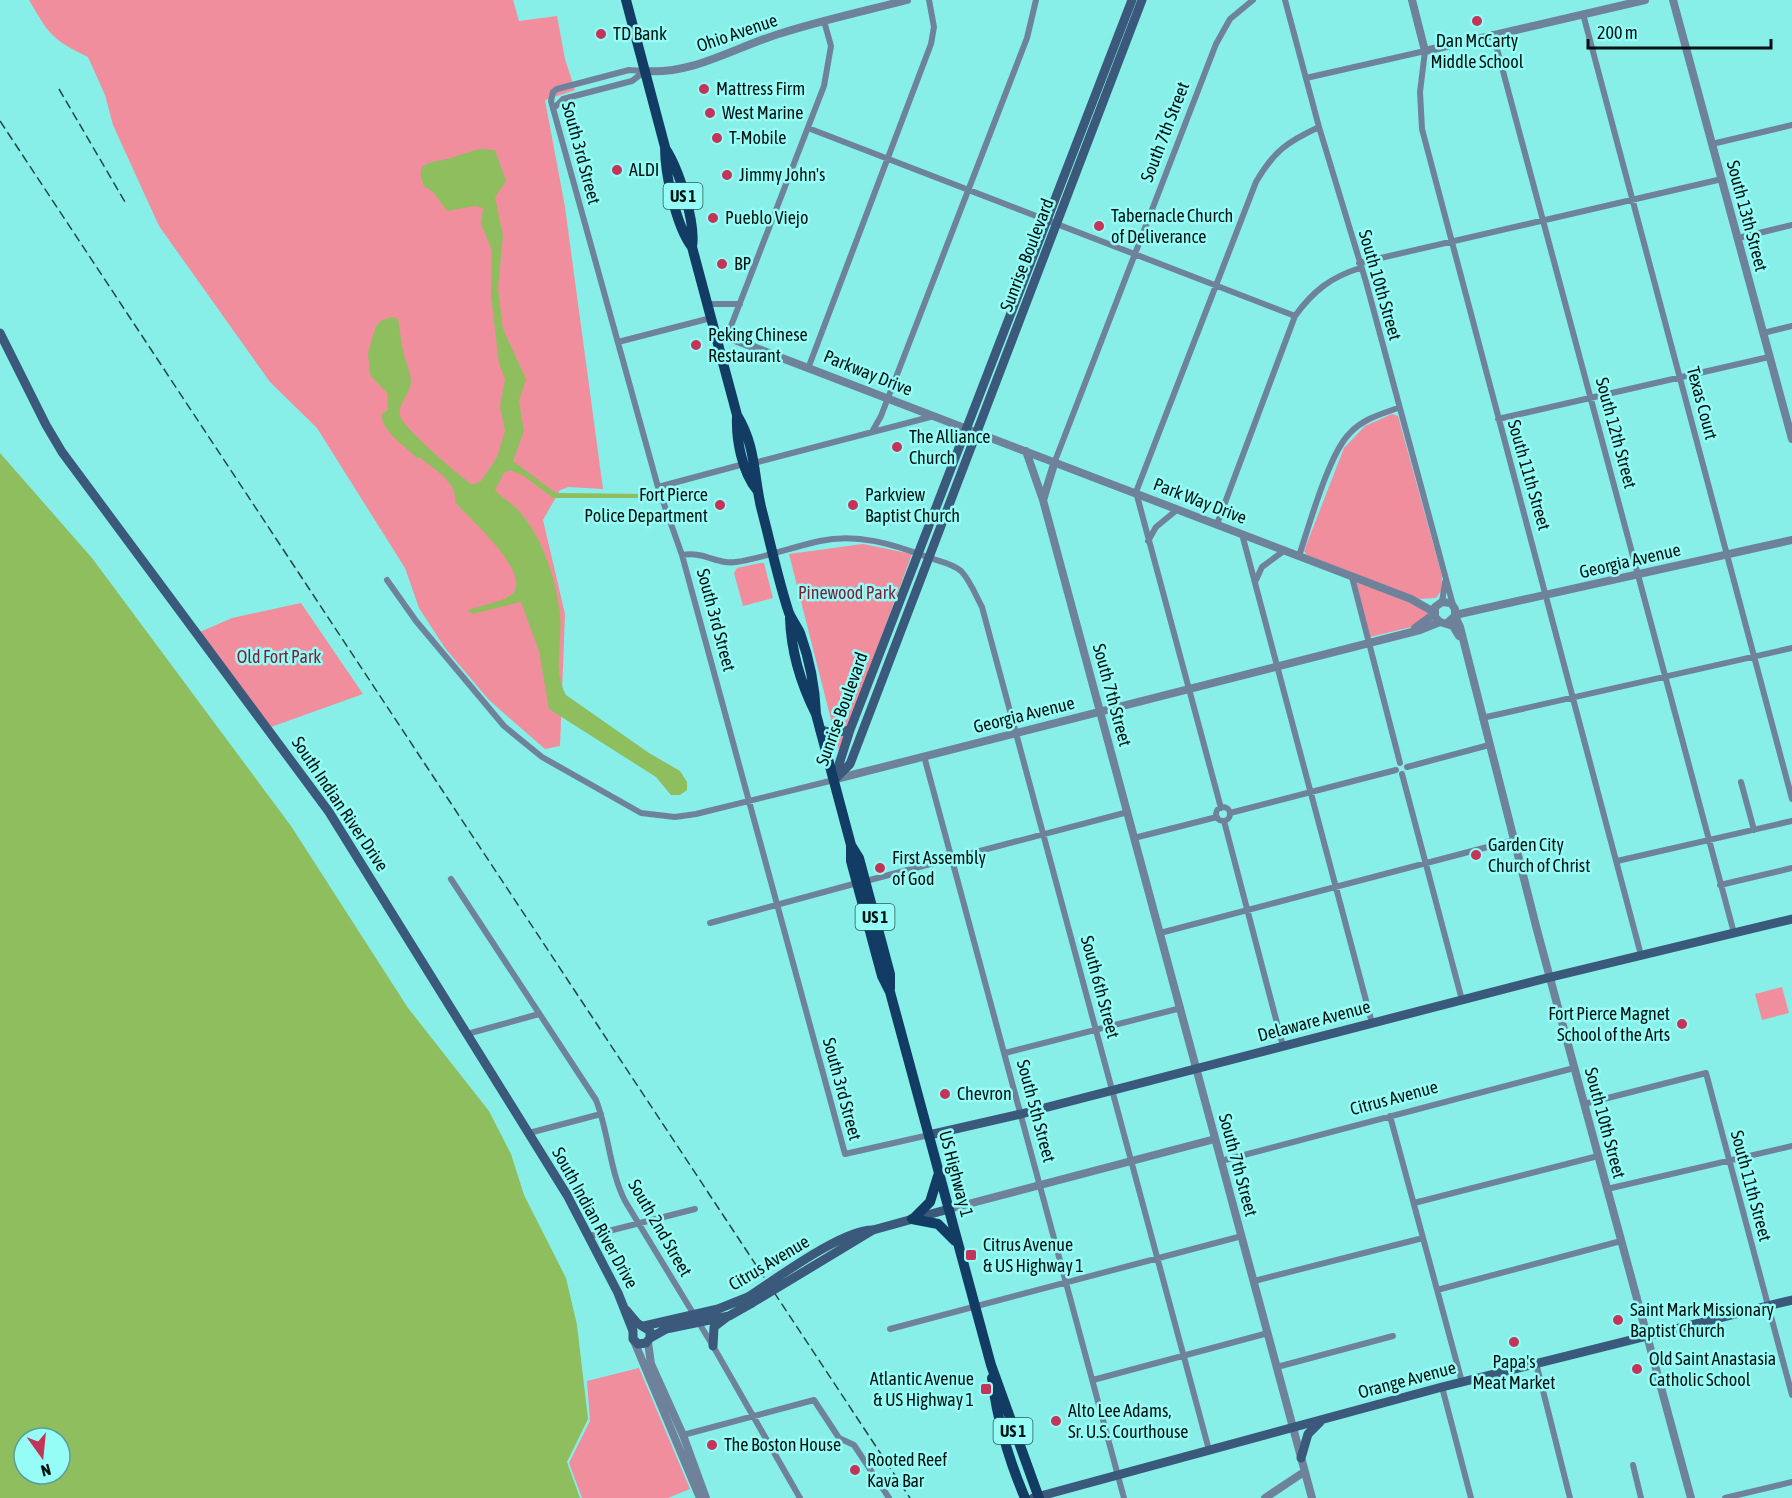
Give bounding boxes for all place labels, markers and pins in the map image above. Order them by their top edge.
marker: Dan McCarty Middle School [1470,14,1484,28]
place label: TD Bank [613,23,667,44]
marker: TD Bank [594,27,608,41]
place label: Dan McCarty Middle School [1430,30,1524,72]
place label: Mattress Firm [716,78,805,99]
marker: Mattress Firm [697,82,711,96]
place label: West Marine [722,102,803,123]
marker: West Marine [703,106,717,120]
place label: T-Mobile [729,127,786,148]
marker: T-Mobile [710,131,724,145]
place label: ALDI [629,159,659,180]
marker: ALDI [610,163,624,177]
place label: Jimmy John's [739,164,825,185]
marker: Jimmy John's [720,168,734,182]
place label: Tabernacle Church of Deliverance [1111,205,1233,247]
place label: Pueblo Viejo [725,207,808,228]
marker: Pueblo Viejo [706,211,720,225]
marker: Tabernacle Church of Deliverance [1092,219,1106,233]
place label: BP [734,253,752,274]
marker: BP [715,257,729,271]
place label: Peking Chinese Restaurant [708,324,808,366]
marker: Peking Chinese Restaurant [689,338,703,352]
place label: The Alliance Church [909,426,990,468]
marker: The Alliance Church [890,440,904,454]
place label: Fort Pierce Police Department [584,484,708,526]
place label: Parkview Baptist Church [865,484,960,526]
marker: Fort Pierce Police Department [713,498,727,512]
marker: Parkview Baptist Church [846,498,860,512]
place label: Garden City Church of Christ [1488,834,1590,876]
place label: First Assembly of God [892,847,986,889]
marker: Garden City Church of Christ [1469,848,1483,862]
marker: First Assembly of God [873,861,887,875]
place label: Fort Pierce Magnet School of the Arts [1548,1003,1670,1045]
marker: Fort Pierce Magnet School of the Arts [1675,1017,1689,1031]
place label: Chevron [957,1083,1012,1104]
marker: Chevron [938,1087,952,1101]
place label: Citrus Avenue & US Highway 1 [983,1234,1084,1276]
marker: Citrus Avenue & US Highway 1 [964,1248,978,1262]
place label: Saint Mark Missionary Baptist Church [1630,1299,1774,1341]
marker: Saint Mark Missionary Baptist Church [1611,1313,1625,1327]
marker: Papa's Meat Market [1507,1335,1521,1349]
place label: Old Saint Anastasia Catholic School [1649,1348,1776,1390]
place label: Papa's Meat Market [1473,1351,1555,1393]
marker: Old Saint Anastasia Catholic School [1630,1362,1644,1376]
place label: Atlantic Avenue & US Highway 1 [870,1368,974,1410]
marker: Atlantic Avenue & US Highway 1 [979,1382,993,1396]
place label: Alto Lee Adams, Sr. U.S. Courthouse [1068,1400,1189,1442]
marker: Alto Lee Adams, Sr. U.S. Courthouse [1049,1414,1063,1428]
place label: The Boston House [724,1434,841,1455]
marker: The Boston House [705,1438,719,1452]
place label: Rooted Reef Kava Bar [867,1449,947,1491]
marker: Rooted Reef Kava Bar [848,1463,862,1477]

